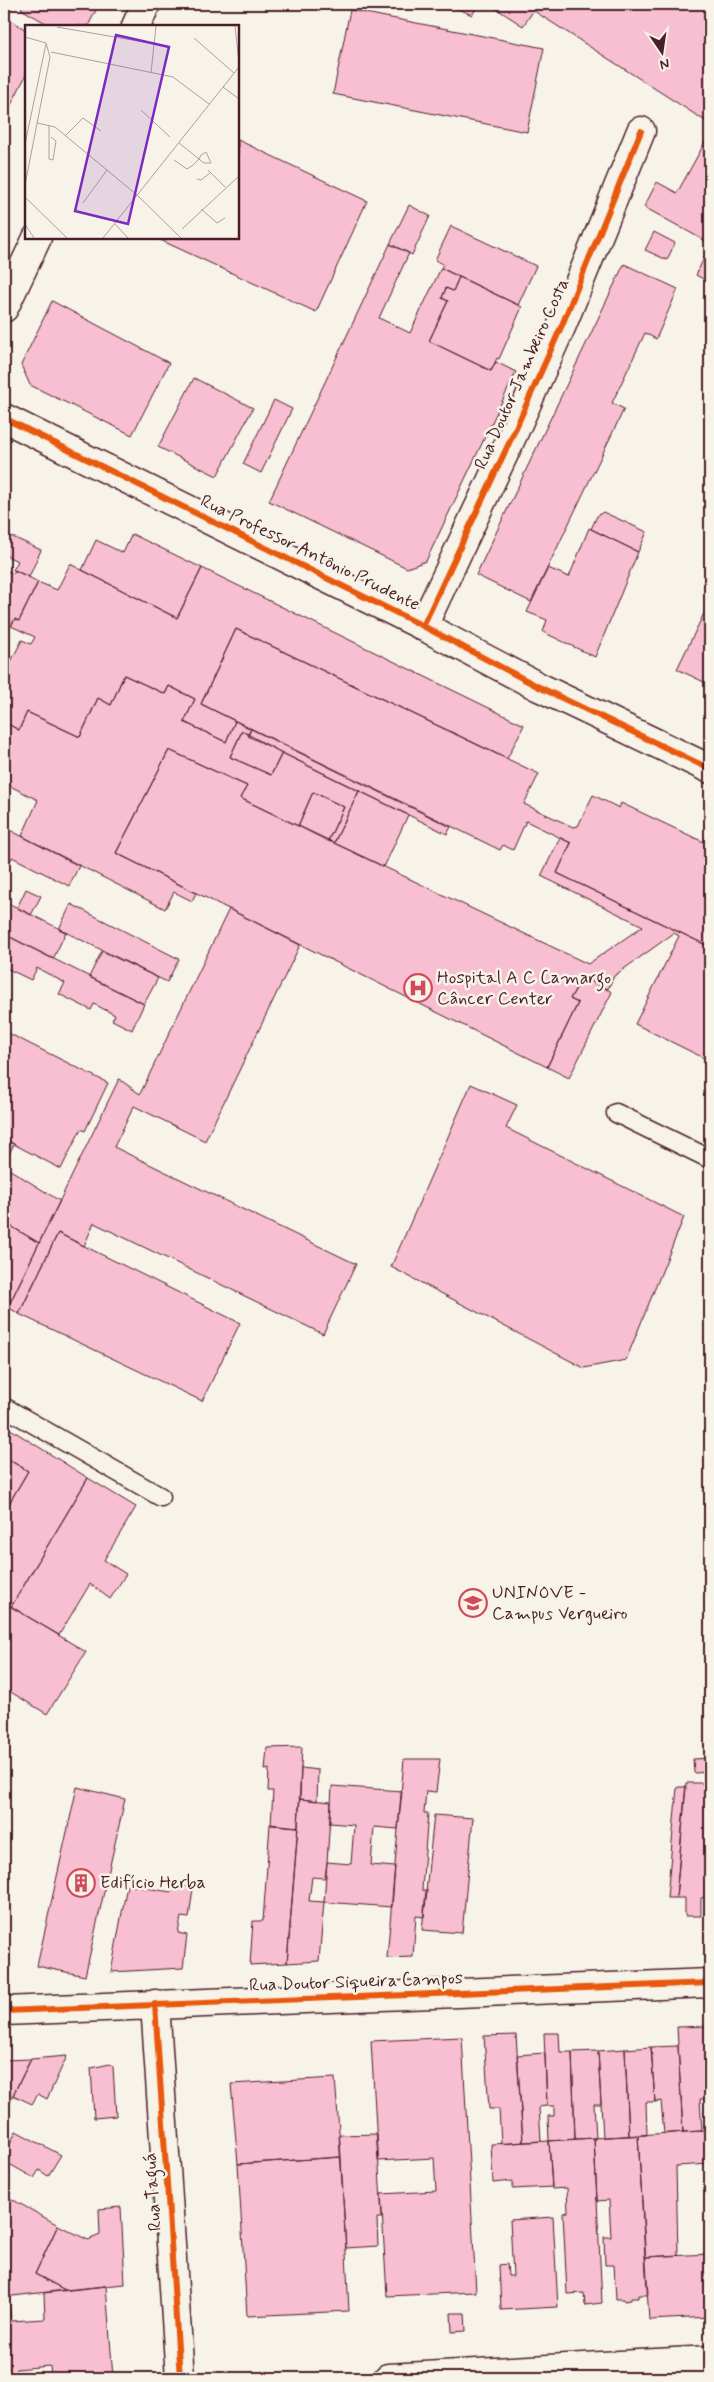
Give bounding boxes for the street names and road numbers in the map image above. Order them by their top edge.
street label: Rua Doutor Jambeiro Costa [469,275,575,473]
street label: Rua Professor Antônio Prudente [196,489,424,617]
street label: Rua Doutor Siqueira Campos [249,1966,463,1998]
street label: Rua Taguá [138,2152,170,2232]

